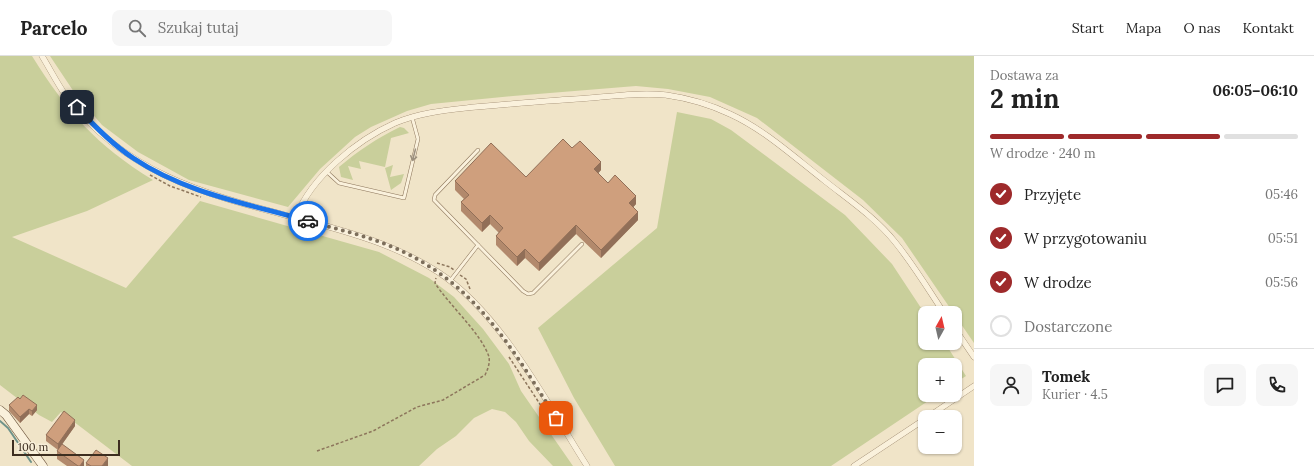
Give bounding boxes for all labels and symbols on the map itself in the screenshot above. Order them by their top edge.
pin [60,90,94,124]
one-way arrow [410,148,418,161]
courier [288,201,328,241]
north arrow [918,306,962,350]
pin [539,401,573,435]
scale bar [12,438,120,457]

